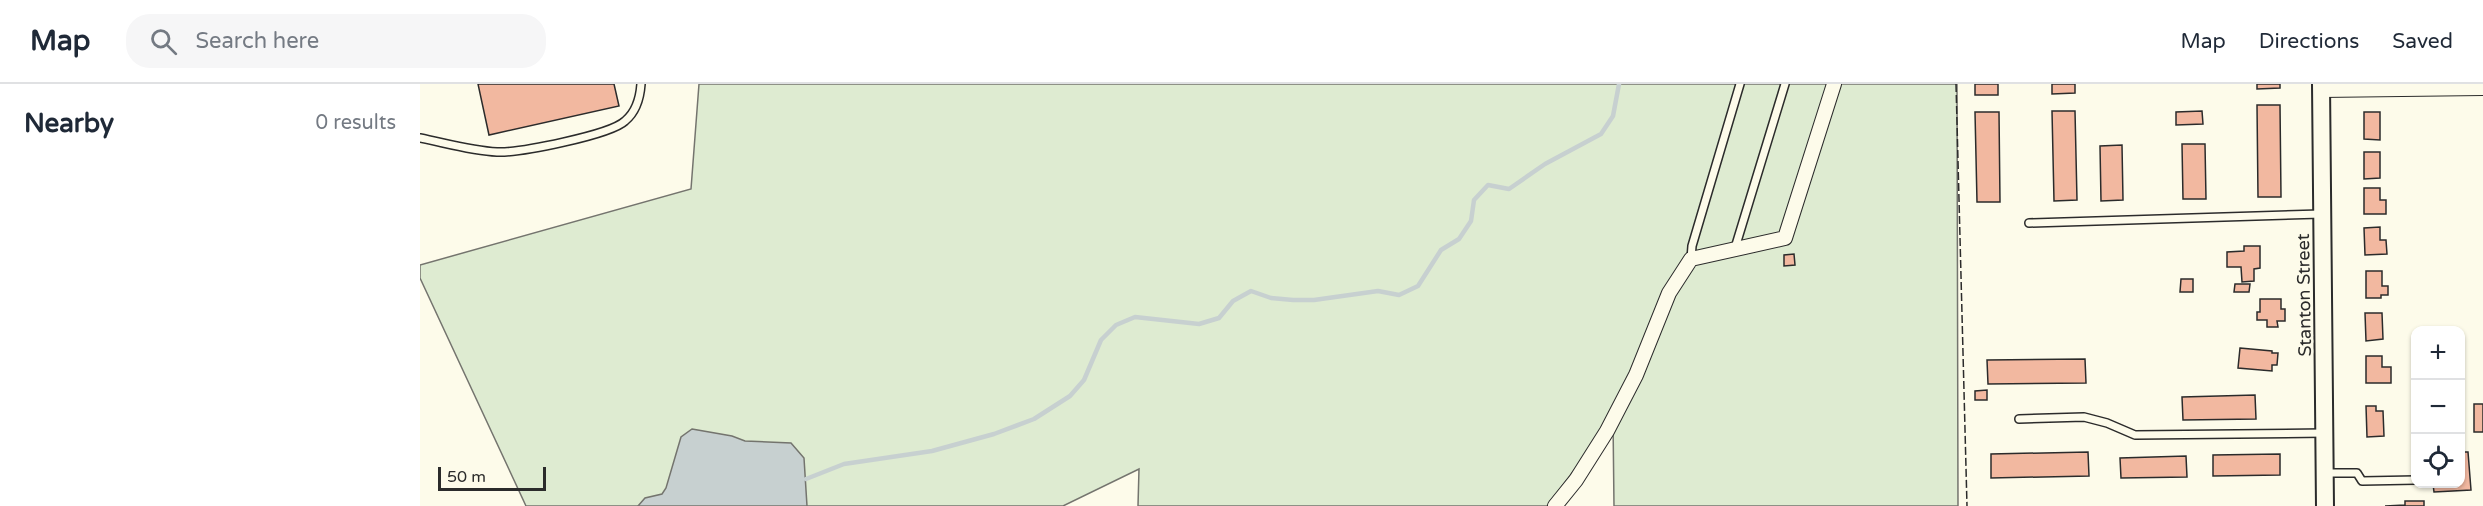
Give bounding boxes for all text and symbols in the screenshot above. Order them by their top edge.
search box [126,14,546,68]
text: Map [30,24,90,58]
icon: search [147,25,180,58]
text: Search here [195,28,319,54]
text: Map [2180,29,2226,54]
text: Directions [2259,29,2359,54]
text: Saved [2392,29,2453,54]
text: Nearby [24,108,114,139]
text: 0 results [316,111,396,135]
street label: Stanton Street [2292,233,2316,357]
map controls [2411,326,2465,488]
button: + [2411,326,2465,380]
button: − [2411,380,2465,434]
button: locate [2411,434,2465,488]
scale bar [438,464,546,492]
text: 50 m [447,467,486,487]

